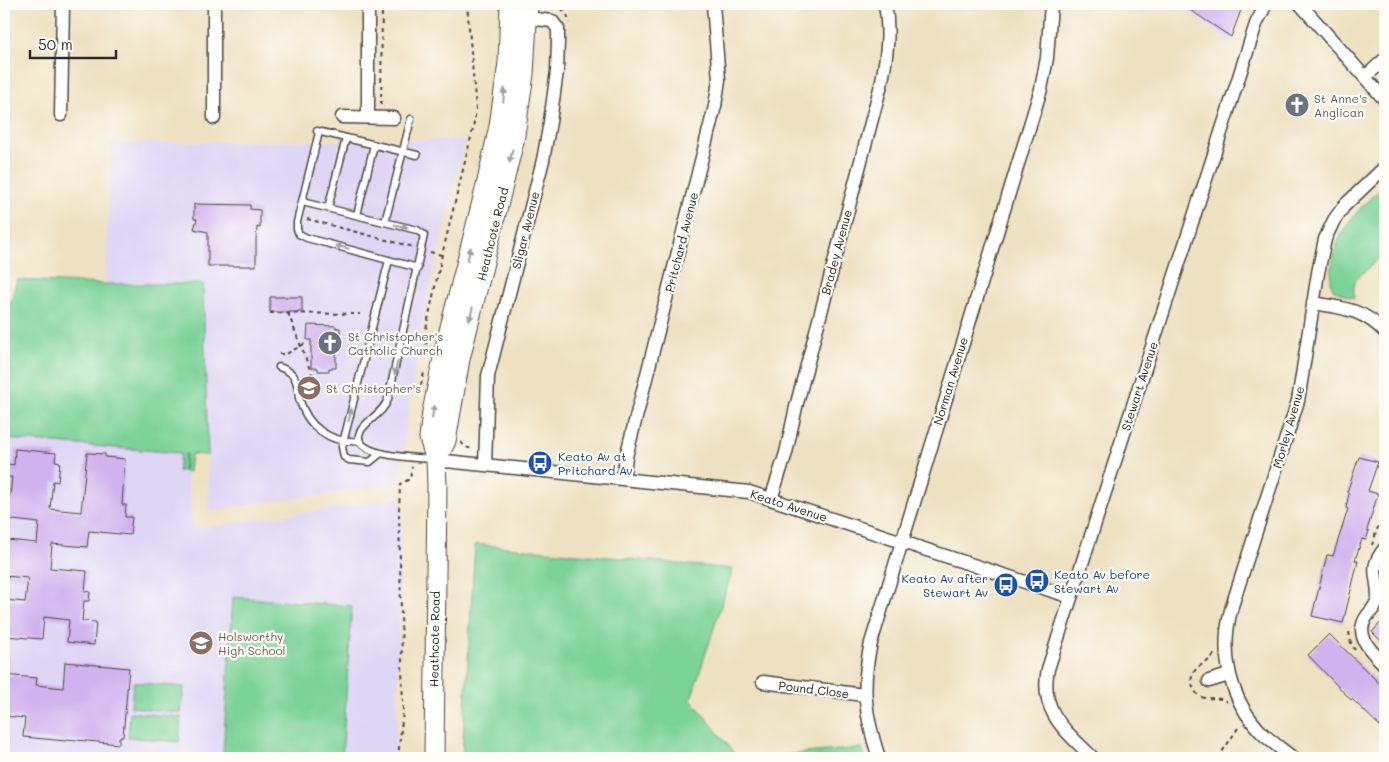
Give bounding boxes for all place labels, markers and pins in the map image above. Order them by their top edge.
place label: St Anne's Anglican [1314,90,1368,120]
church icon: St Anne's Anglican [1284,92,1310,118]
place label: St Christopher's Catholic Church [348,328,443,358]
church icon: St Christopher's Catholic Church [317,330,343,356]
school or university icon: St Christopher's [296,375,322,401]
place label: St Christopher's [326,380,421,396]
place label: Keato Av at Pritchard Av [558,448,633,478]
bus stop icon: Keato Av at Pritchard Av [527,450,553,476]
place label: Keato Av before Stewart Av [1054,566,1150,596]
bus stop icon: Keato Av before Stewart Av [1024,568,1050,594]
place label: Keato Av after Stewart Av [901,570,988,600]
bus stop icon: Keato Av after Stewart Av [993,572,1019,598]
place label: Holsworthy High School [218,628,286,658]
school or university icon: Holsworthy High School [188,630,214,656]

